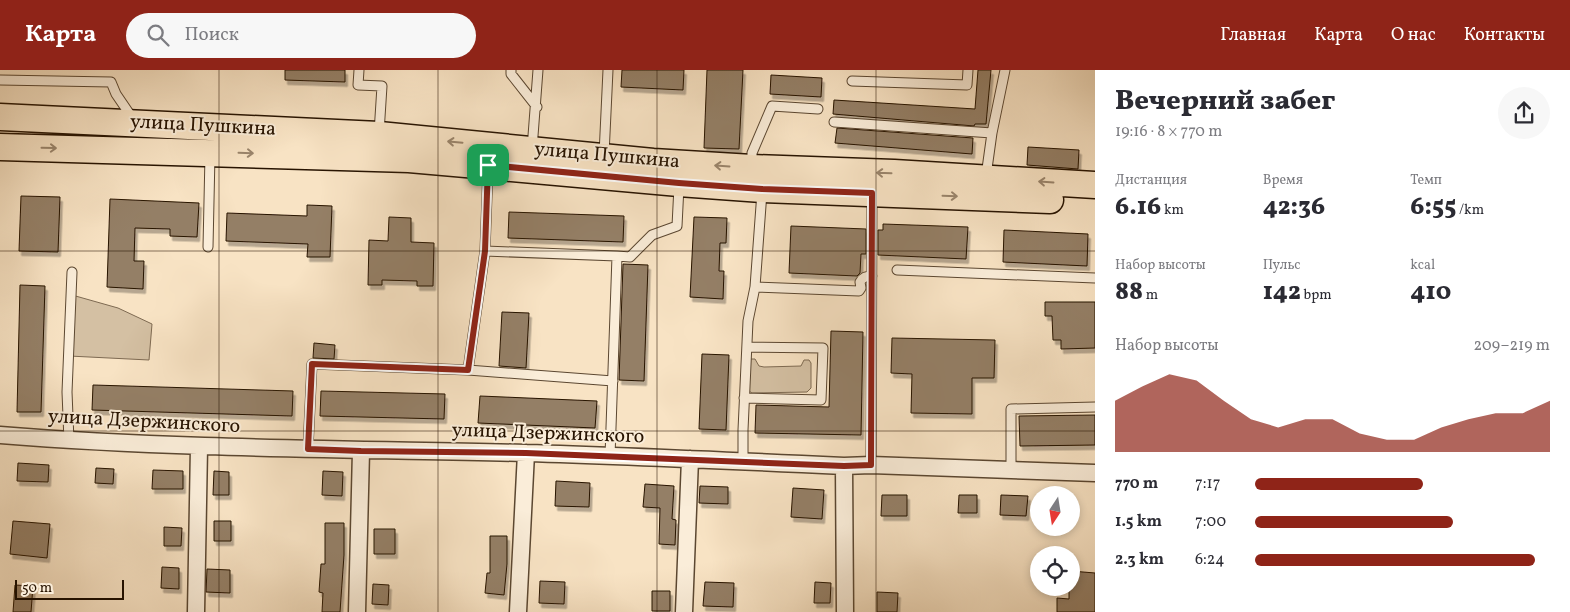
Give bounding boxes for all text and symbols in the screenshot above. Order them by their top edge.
search box [126,13,476,58]
text: Карта [25,18,96,52]
icon: search [144,21,172,49]
text: Поиск [184,22,239,48]
text: Главная [1220,23,1286,48]
text: Карта [1314,23,1363,48]
text: О нас [1391,23,1436,48]
text: Контакты [1464,23,1545,48]
text: Вечерний забег [1115,82,1335,121]
button: share [1498,87,1550,139]
street label: улица Пушкина [129,108,277,144]
text: 19:16 · 8 × 770 m [1115,121,1222,143]
street label: улица Пушкина [533,136,681,176]
one-way arrow [448,137,464,147]
one-way arrow [40,144,56,153]
pin [467,144,509,186]
one-way arrow [238,149,254,158]
icon: arrive [474,151,502,179]
one-way arrow [714,162,730,171]
one-way arrow [876,168,892,178]
text: Дистанция [1115,171,1187,190]
text: Время [1263,171,1303,190]
text: Темп [1410,171,1442,190]
one-way arrow [1039,178,1055,187]
text: 6.16 [1115,190,1161,225]
text: 42:36 [1263,190,1325,225]
text: 6:55 [1410,190,1456,225]
one-way arrow [941,191,957,201]
text: km [1161,201,1184,220]
text: /km [1456,201,1484,220]
text: Набор высоты [1115,256,1206,275]
text: Пульс [1263,256,1300,275]
text: kcal [1410,256,1435,275]
text: 88 [1115,275,1143,310]
text: 142 [1263,275,1301,310]
text: 410 [1410,275,1451,310]
text: m [1143,286,1158,305]
text: bpm [1301,286,1332,305]
text: Набор высоты [1115,335,1219,357]
text: 209–219 m [1473,335,1550,357]
street label: улица Дзержинского [47,403,241,441]
street label: улица Дзержинского [451,417,645,451]
text: 770 m [1115,473,1158,495]
text: 7:17 [1195,473,1221,495]
north arrow [1030,486,1080,536]
map controls [1030,486,1080,596]
text: 1.5 km [1115,511,1162,533]
text: 7:00 [1195,511,1226,533]
button: locate [1030,546,1080,596]
text: 2.3 km [1115,549,1164,571]
text: 6:24 [1195,549,1225,571]
scale bar [15,577,124,600]
text: 50 m [22,579,52,598]

